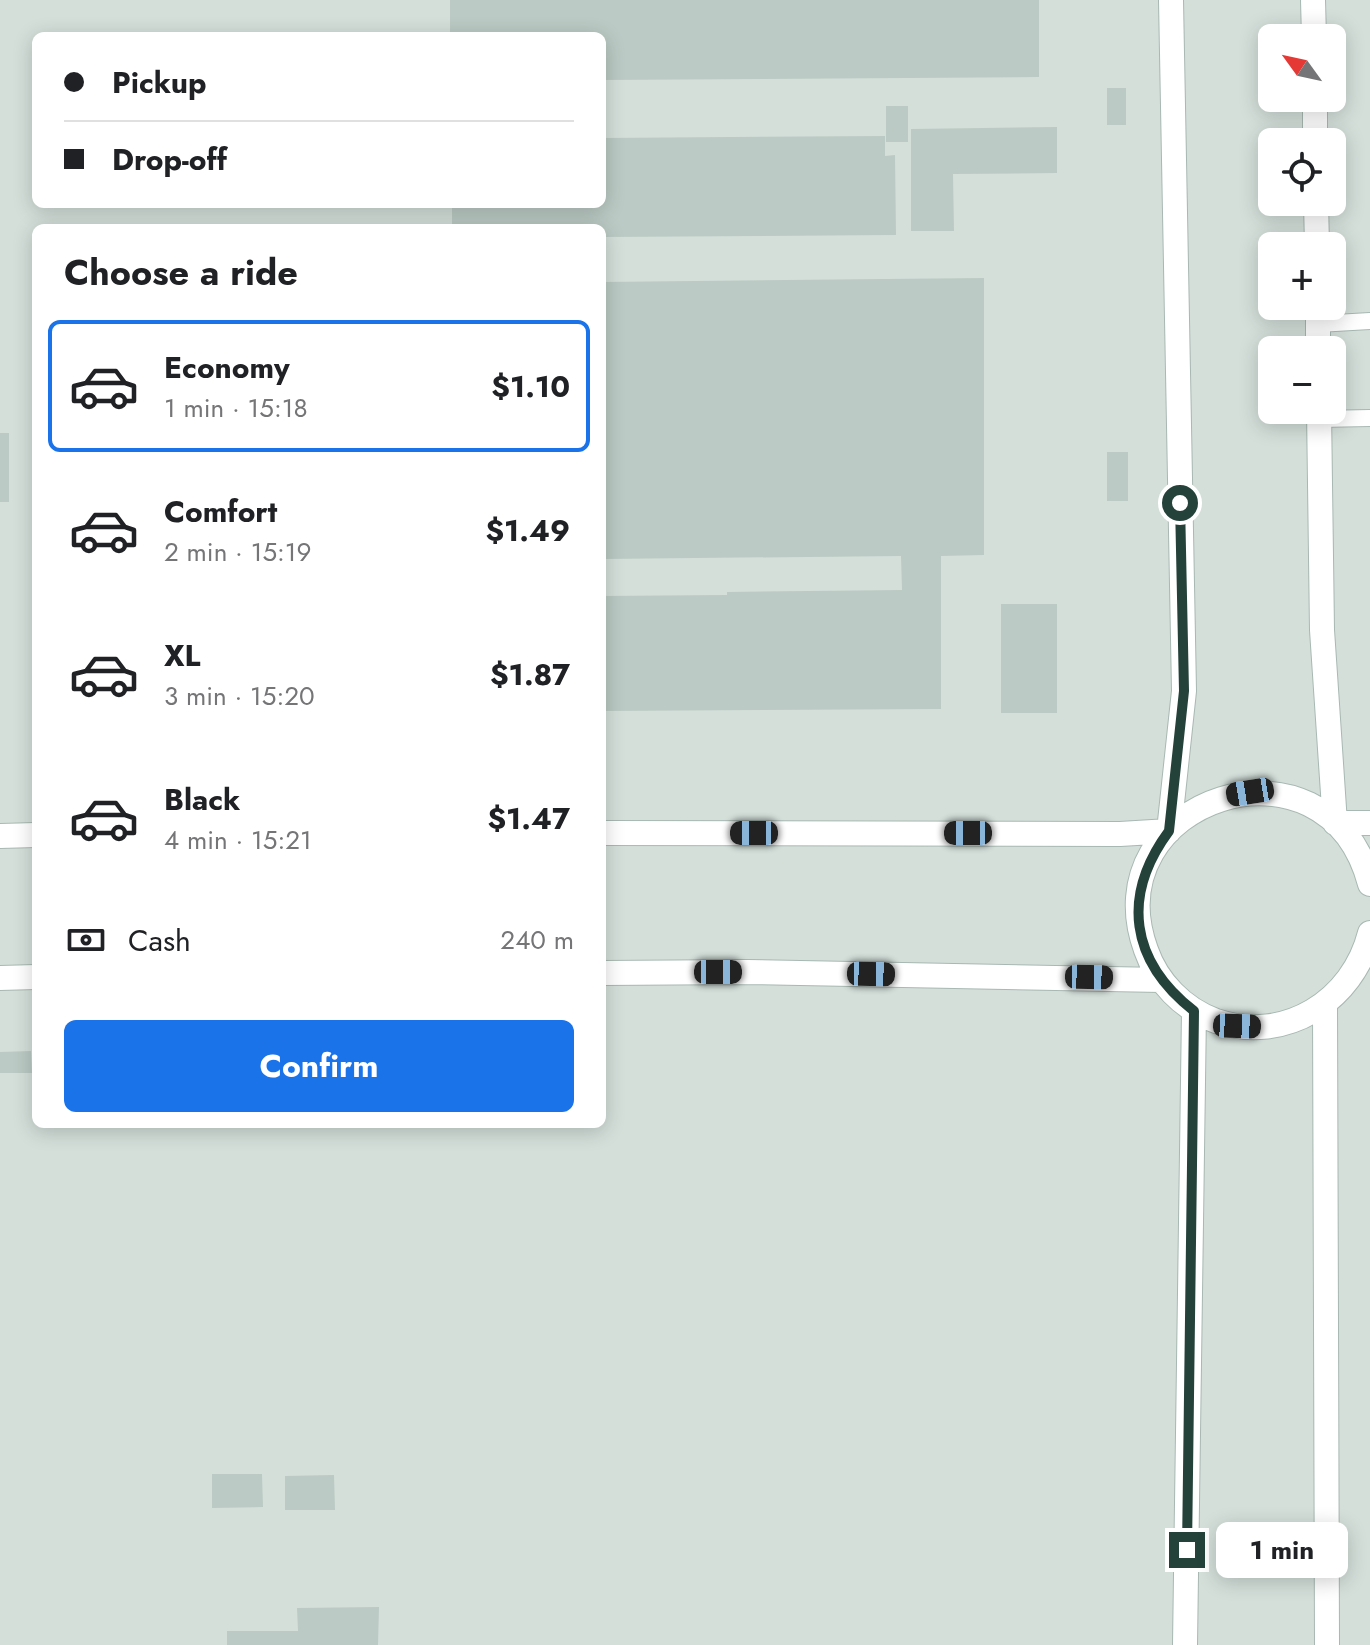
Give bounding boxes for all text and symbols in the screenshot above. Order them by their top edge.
north arrow [1258,24,1346,112]
map controls [1258,24,1346,424]
text: Pickup [112,61,207,104]
button: locate [1258,128,1346,216]
text: Drop-off [112,138,227,181]
button: + [1258,232,1346,320]
text: Choose a ride [64,246,298,298]
button: − [1258,336,1346,424]
text: Economy [164,346,290,389]
icon: car [68,350,140,422]
text: $1.10 [491,365,570,408]
text: 1 min · 15:18 [164,389,308,427]
route start [1162,485,1198,521]
text: Comfort [164,490,277,533]
icon: car [68,494,140,566]
text: $1.49 [485,509,570,552]
text: 2 min · 15:19 [164,533,312,571]
text: XL [164,634,200,677]
icon: car [68,638,140,710]
text: $1.87 [490,653,570,696]
text: 3 min · 15:20 [164,677,315,715]
car [1224,776,1276,808]
text: Black [164,778,240,821]
icon: car [68,782,140,854]
text: $1.47 [487,797,570,840]
text: 4 min · 15:21 [164,821,312,859]
car [730,821,778,845]
car [944,821,992,845]
icon: cash [64,918,108,962]
text: Cash [128,919,191,962]
text: 240 m [500,921,574,959]
car [694,960,742,984]
car [847,962,895,986]
car [1065,965,1113,989]
car [1213,1013,1261,1039]
button: Confirm [64,1020,574,1112]
callout: 1 min [1215,1522,1347,1578]
text: 1 min [1250,1531,1314,1569]
route end [1169,1532,1205,1568]

